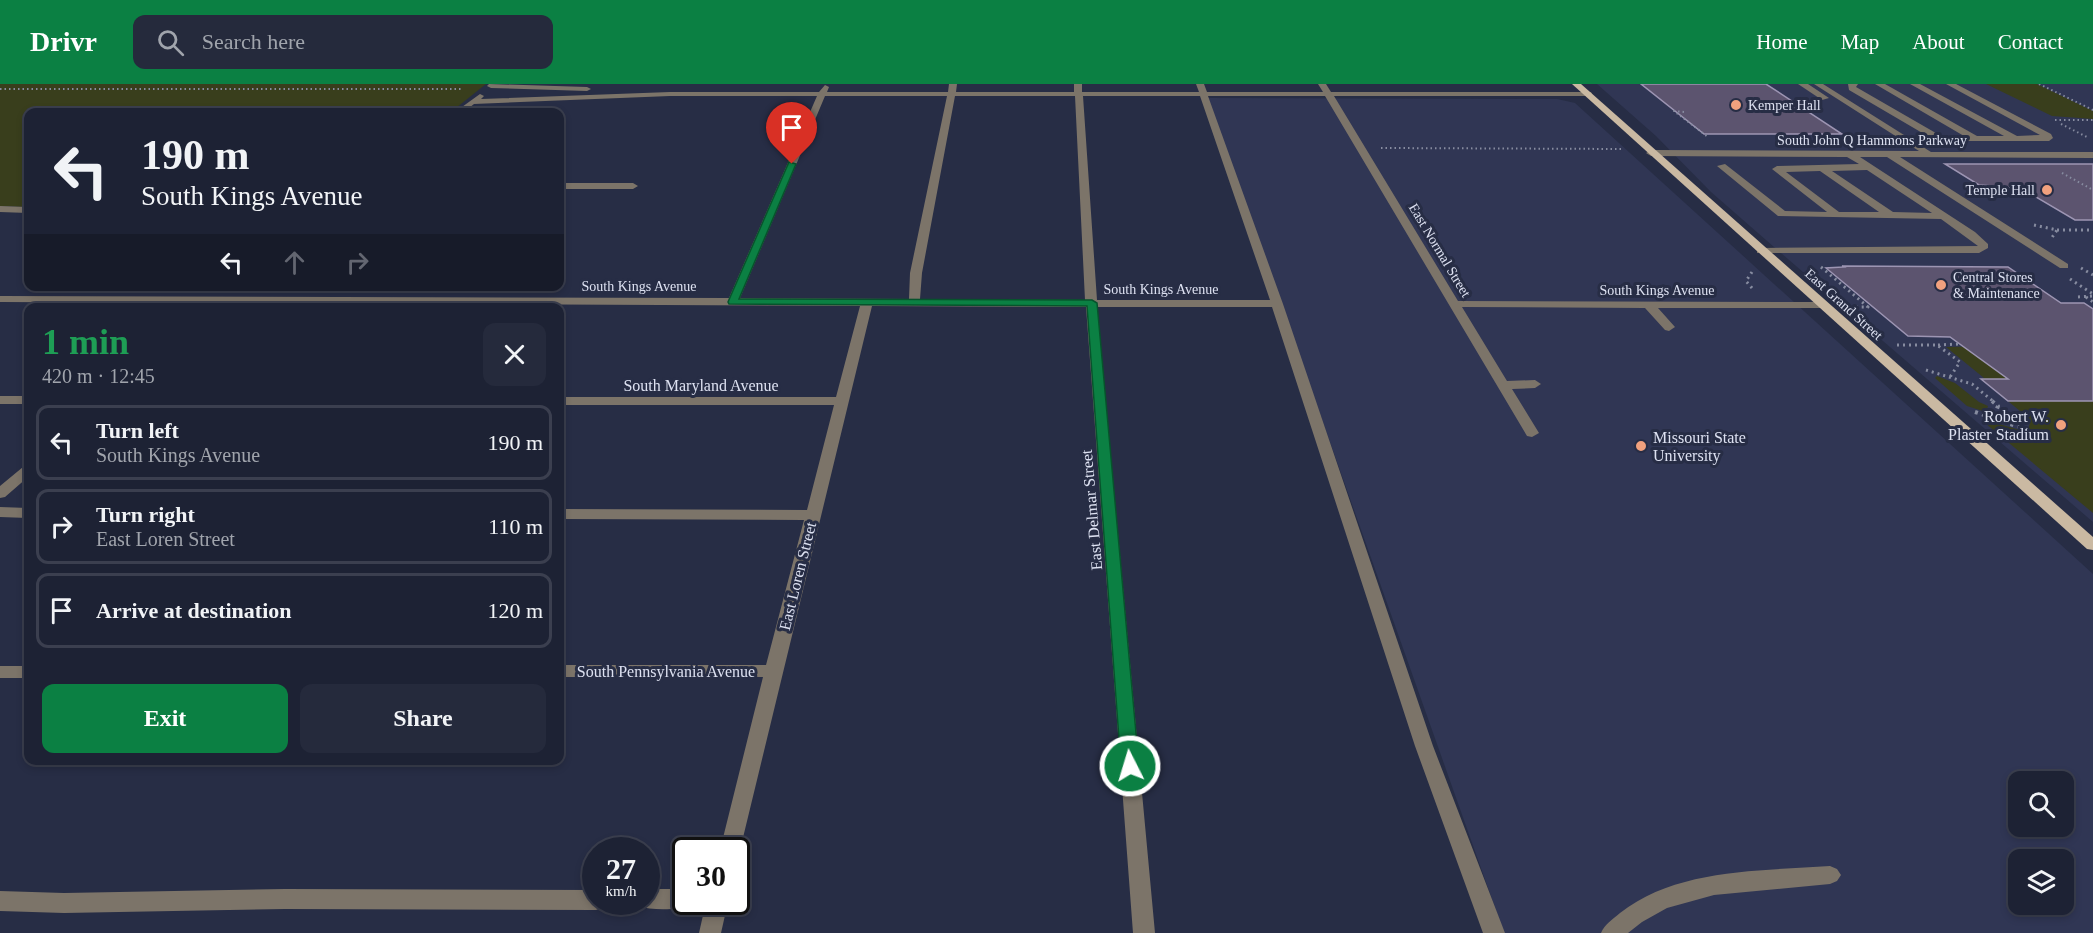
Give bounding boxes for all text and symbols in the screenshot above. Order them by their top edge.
search box [133,15,553,69]
text: Drivr [30,26,97,57]
icon: search [154,26,187,59]
text: Search here [202,29,305,54]
text: Home [1756,30,1808,54]
text: Map [1841,30,1879,54]
text: About [1912,30,1965,54]
text: Contact [1998,30,2063,54]
marker: Kemper Hall [1729,98,1743,112]
place label: Kemper Hall [1748,98,1821,113]
pin [766,102,817,164]
icon: arrive [775,111,808,144]
icon: left [42,132,120,210]
text: 190 m [141,132,250,178]
street label: South John Q Hammons Parkway [1777,133,1967,148]
text: South Kings Avenue [141,181,363,211]
place label: Temple Hall [1966,183,2035,198]
marker: Temple Hall [2040,183,2054,197]
street label: East Normal Street [1406,201,1473,300]
icon: left [215,246,248,279]
icon: ahead [278,246,311,279]
icon: right [341,246,374,279]
street label: East Grand Street [1802,266,1885,343]
place label: Central Stores & Maintenance [1953,270,2040,301]
marker: Central Stores & Maintenance [1934,278,1948,292]
street label: South Kings Avenue [582,279,696,294]
street label: South Kings Avenue [1104,282,1218,297]
street label: South Kings Avenue [1600,283,1714,298]
text: 1 min [42,322,129,362]
button: close [483,323,546,386]
text: 420 m · 12:45 [42,365,155,387]
street label: South Maryland Avenue [623,377,779,395]
place label: Robert W. Plaster Stadium [1948,408,2050,443]
text: Turn left [96,418,179,443]
marker: Robert W. Plaster Stadium [2054,418,2068,432]
icon: left [45,426,78,459]
place label: Missouri State University [1653,429,1746,465]
text: 190 m [487,430,543,455]
marker: Missouri State University [1634,439,1648,453]
text: South Kings Avenue [96,444,260,466]
street label: East Delmar Street [1078,448,1105,571]
text: Turn right [96,502,195,527]
icon: right [45,510,78,543]
text: 110 m [488,514,543,539]
street label: East Loren Street [776,520,819,632]
text: East Loren Street [96,528,235,550]
icon: arrive [45,594,78,627]
text: Arrive at destination [96,598,292,623]
text: 120 m [487,598,543,623]
street label: South Pennsylvania Avenue [577,663,755,681]
button: Exit [42,684,288,753]
button: Share [300,684,546,753]
position arrow [1098,734,1162,798]
map controls [2008,771,2074,915]
button: search [2008,771,2074,837]
speed limit sign: 30 [672,837,750,915]
button: layers [2008,849,2074,915]
text: 27 [606,852,636,885]
text: km/h [606,883,636,899]

